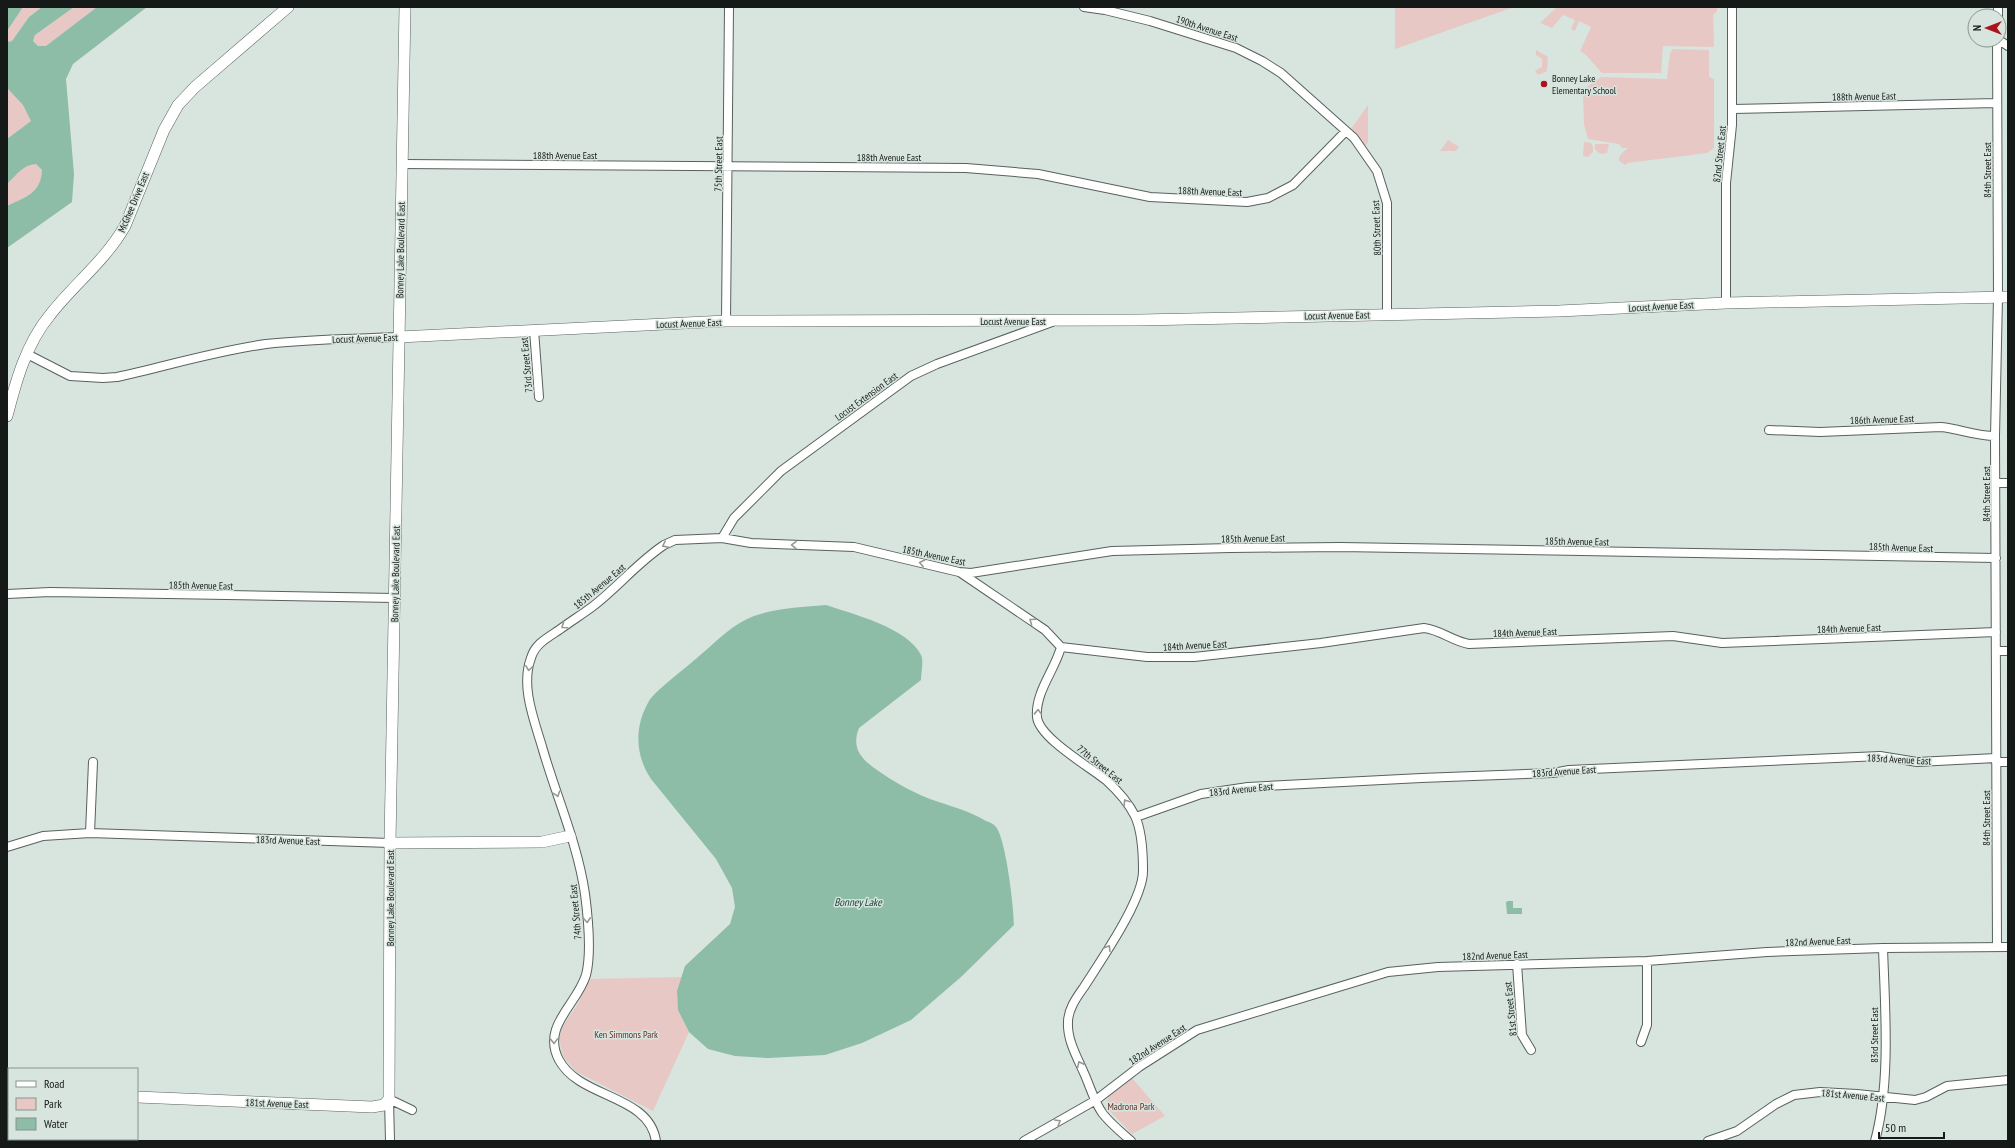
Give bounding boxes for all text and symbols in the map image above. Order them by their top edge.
north arrow [1967,8,2007,48]
street label: 190th Avenue East [1174,12,1240,45]
text: N [1970,25,1984,31]
place label: Bonney Lake Elementary School [1552,72,1617,97]
marker: Bonney Lake Elementary School [1539,79,1549,89]
street label: 188th Avenue East [1832,89,1897,104]
street label: 82nd Street East [1710,125,1729,183]
street label: 75th Street East [712,136,725,192]
street label: 84th Street East [1981,142,1994,198]
street label: 188th Avenue East [533,149,597,162]
street label: 188th Avenue East [857,151,921,164]
street label: McGhee Drive East [115,170,152,234]
street label: 188th Avenue East [1178,184,1243,199]
street label: 80th Street East [1369,200,1384,256]
street label: Bonney Lake Boulevard East [393,201,408,298]
street label: Locust Avenue East [1628,298,1694,315]
street label: Locust Avenue East [1304,308,1370,323]
street label: Locust Avenue East [980,315,1046,328]
street label: Locust Avenue East [656,316,722,331]
street label: Locust Avenue East [332,331,398,346]
street label: 73rd Street East [518,337,535,393]
street label: Locust Extension East [832,369,900,424]
street label: 186th Avenue East [1850,412,1915,427]
street label: 84th Street East [1980,466,1993,522]
street label: Bonney Lake Boulevard East [388,525,403,622]
street label: 185th Avenue East [1221,531,1286,546]
street label: 185th Avenue East [1545,534,1610,549]
one-way arrow [662,540,669,547]
street label: 185th Avenue East [1869,540,1934,555]
one-way arrow [791,541,797,549]
street label: 185th Avenue East [901,542,967,569]
one-way arrow [918,560,925,568]
street label: 185th Avenue East [570,561,628,612]
street label: 185th Avenue East [169,578,234,593]
one-way arrow [1030,619,1037,626]
one-way arrow [562,621,569,628]
street label: 184th Avenue East [1817,621,1882,636]
street label: 184th Avenue East [1493,625,1558,640]
street label: 184th Avenue East [1163,637,1228,654]
one-way arrow [525,665,534,671]
one-way arrow [1034,709,1042,715]
street label: 77th Street East [1074,742,1126,787]
street label: 183rd Avenue East [1867,751,1932,768]
street label: 183rd Avenue East [1532,763,1597,780]
street label: 183rd Avenue East [1208,780,1274,799]
one-way arrow [552,790,560,797]
street label: 84th Street East [1980,790,1993,846]
one-way arrow [1123,799,1131,806]
street label: 183rd Avenue East [256,833,321,848]
street label: Bonney Lake Boulevard East [384,849,397,946]
street label: 74th Street East [567,883,584,940]
water label: Bonney Lake [834,895,883,909]
one-way arrow [583,917,592,923]
street label: 182nd Avenue East [1785,934,1851,949]
one-way arrow [1104,945,1111,952]
street label: 182nd Avenue East [1462,948,1528,963]
street label: 81st Street East [1501,981,1520,1037]
street label: 83rd Street East [1868,1007,1881,1063]
street label: 182nd Avenue East [1126,1021,1189,1068]
park label: Ken Simmons Park [594,1028,658,1041]
one-way arrow [550,1038,559,1044]
one-way arrow [1077,1061,1085,1069]
legend [8,1068,138,1140]
text: Road [44,1076,64,1091]
street label: 181st Avenue East [1821,1086,1885,1105]
text: Park [44,1096,62,1111]
street label: 181st Avenue East [245,1096,309,1111]
park label: Madrona Park [1107,1100,1155,1113]
scale bar [1879,1114,1944,1140]
text: Water [44,1116,69,1131]
one-way arrow [1054,1119,1061,1126]
text: 50 m [1885,1120,1906,1135]

